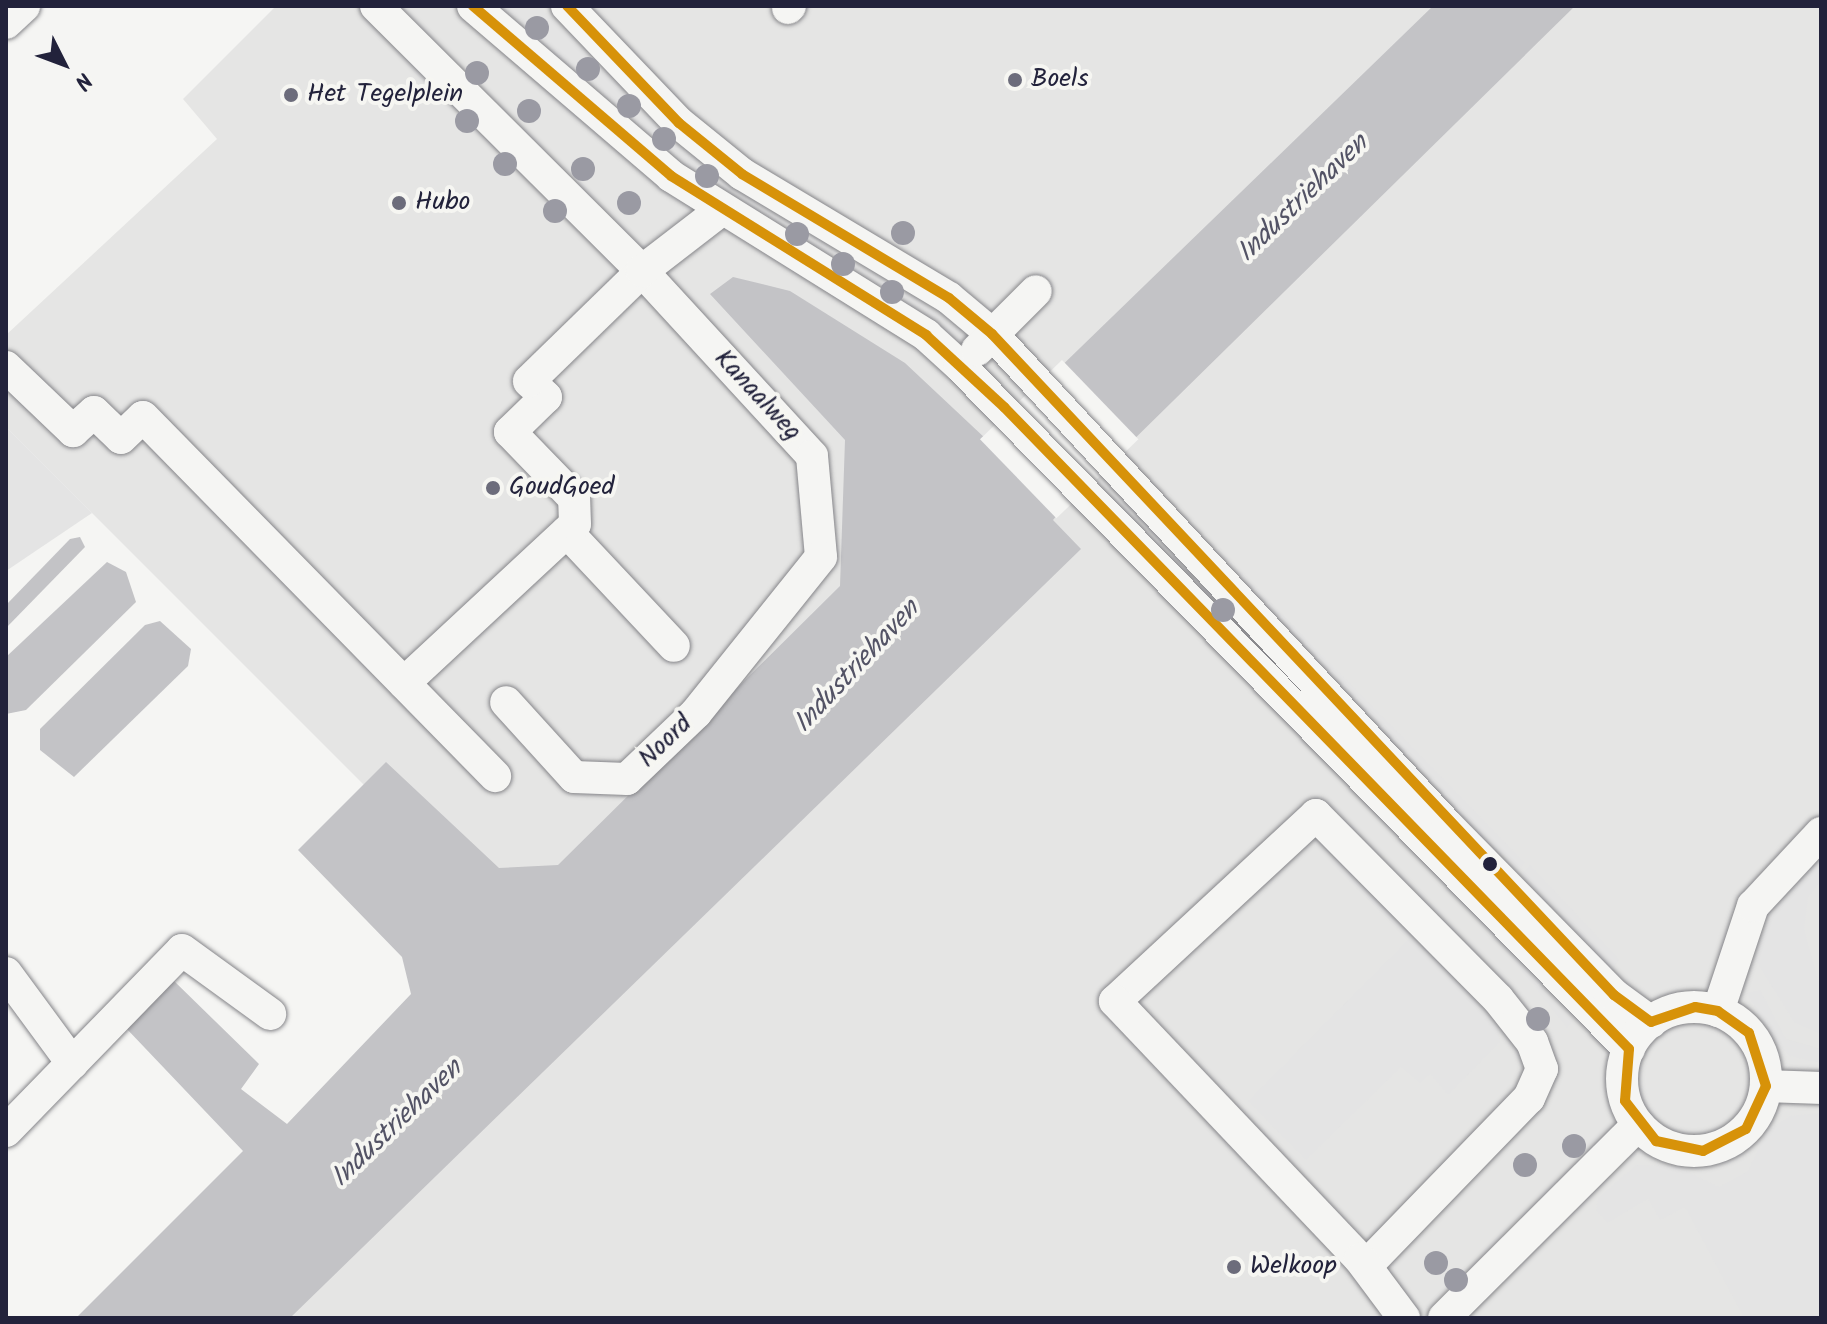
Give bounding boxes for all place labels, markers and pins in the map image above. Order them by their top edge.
place label: Boels [1031,64,1088,96]
marker: Boels [1006,71,1024,89]
place label: Het Tegelplein [307,79,463,111]
marker: Het Tegelplein [282,86,300,104]
place label: Hubo [415,187,470,219]
marker: Hubo [390,194,408,212]
place label: GoudGoed [509,472,614,504]
marker: GoudGoed [484,479,502,497]
unlabelled marker [1482,856,1498,872]
place label: Welkoop [1250,1251,1337,1283]
marker: Welkoop [1225,1258,1243,1276]

